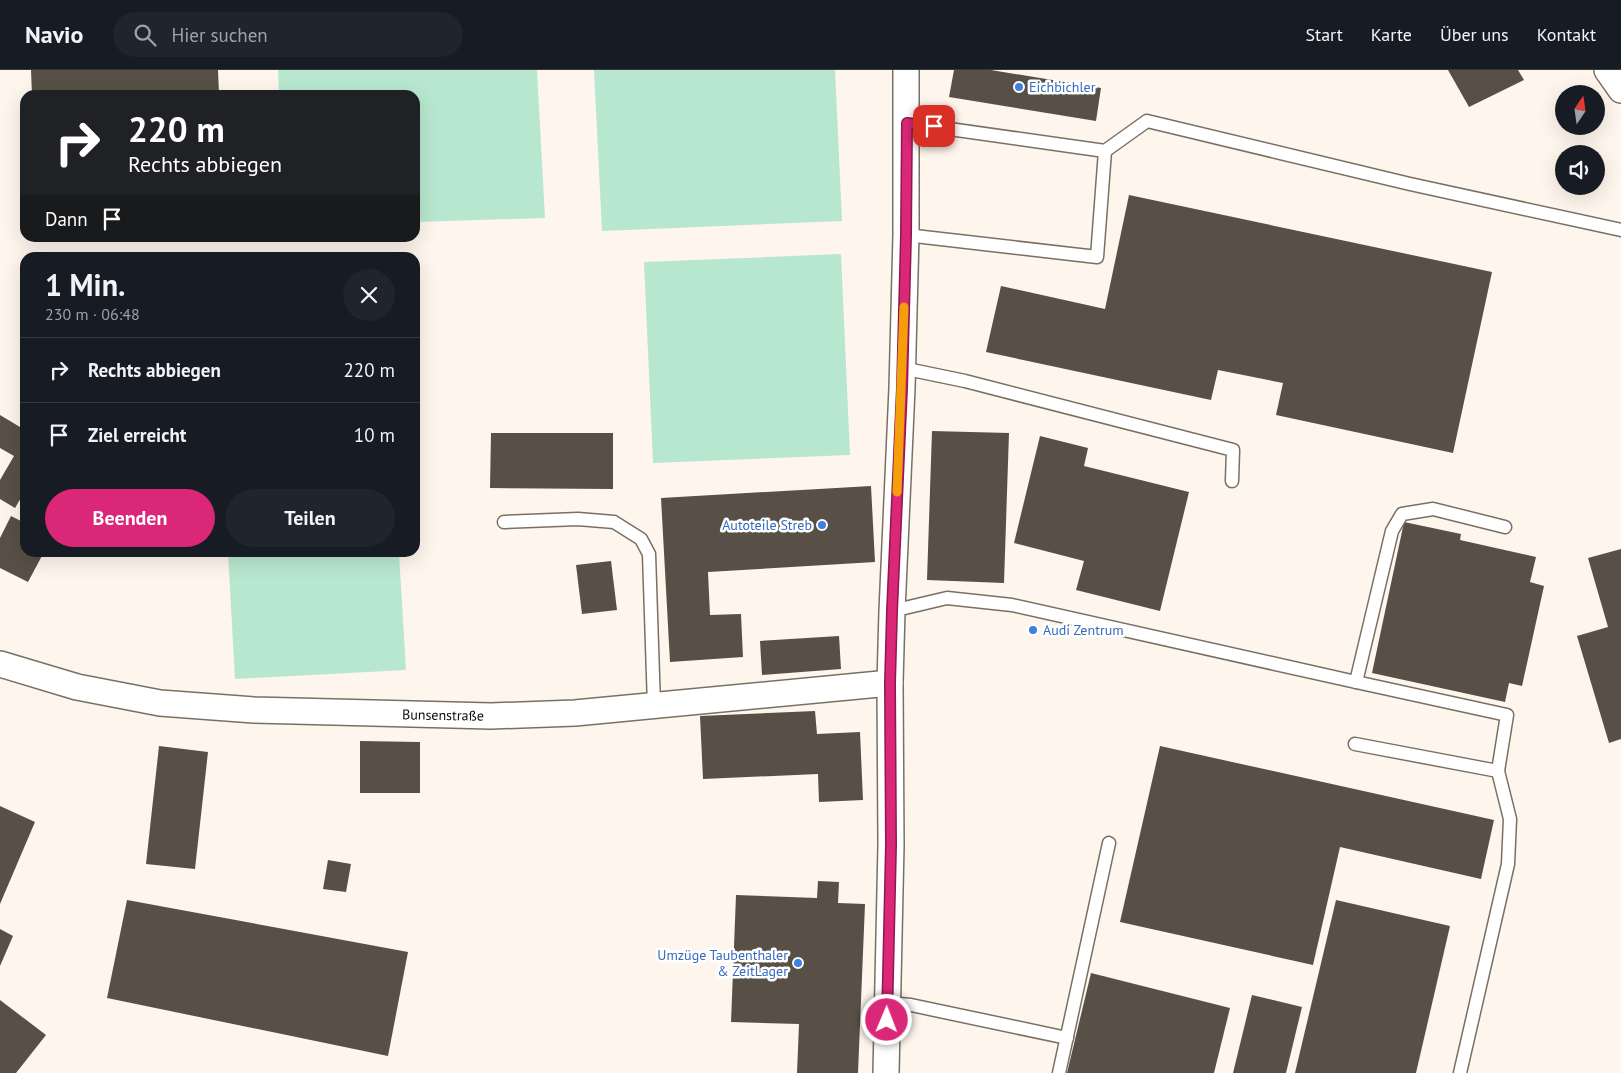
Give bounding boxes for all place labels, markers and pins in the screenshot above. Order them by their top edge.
place label: Eichbichler [1029,78,1096,96]
marker: Eichbichler [1013,81,1025,93]
pin [913,105,955,147]
place label: Autoteile Streb [722,516,812,534]
marker: Autoteile Streb [816,519,828,531]
place label: Audi Zentrum [1043,621,1124,639]
marker: Audi Zentrum [1027,624,1039,636]
place label: Umzüge Taubenthaler & ZeitLager [657,946,788,980]
marker: Umzüge Taubenthaler & ZeitLager [792,957,804,969]

